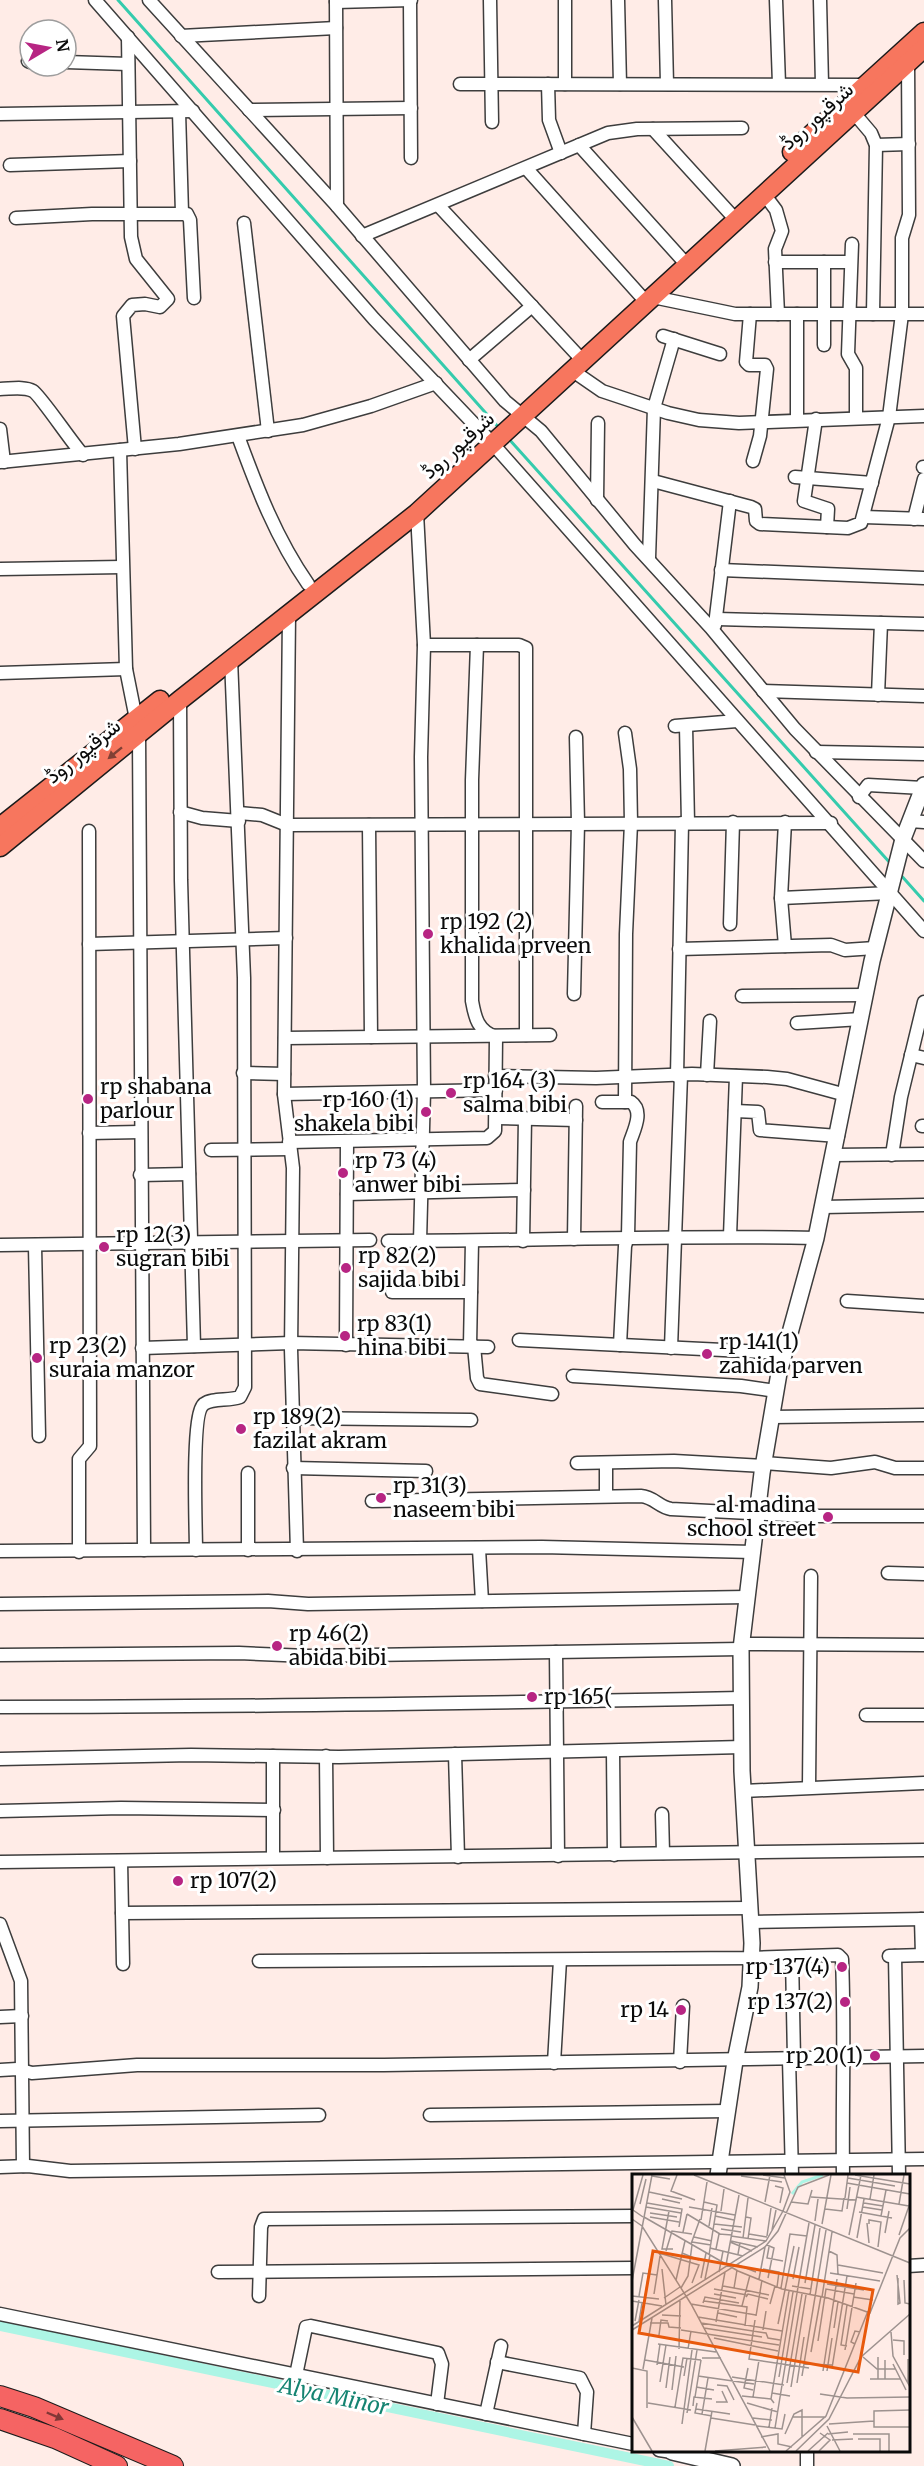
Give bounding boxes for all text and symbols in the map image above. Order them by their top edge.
north arrow [18,18,78,78]
text: N [52,37,74,54]
street label: شرقپور روڈ [774,76,860,156]
street label: شرقپور روڈ [415,405,501,485]
street label: شرقپور روڈ [39,712,127,790]
one-way arrow [107,747,123,760]
place label: rp 192 (2) khalida prveen [440,908,592,959]
marker: rp 192 (2) khalida prveen [421,927,435,941]
place label: rp 164 (3) salma bibi [463,1067,567,1118]
place label: rp shabana parlour [100,1073,212,1124]
place label: rp 160 (1) shakela bibi [294,1086,414,1137]
marker: rp 164 (3) salma bibi [444,1086,458,1100]
marker: rp shabana parlour [81,1092,95,1106]
marker: rp 160 (1) shakela bibi [419,1105,433,1119]
place label: rp 73 (4) anwer bibi [355,1147,461,1198]
marker: rp 73 (4) anwer bibi [336,1166,350,1180]
place label: rp 12(3) sugran bibi [116,1221,230,1272]
marker: rp 12(3) sugran bibi [97,1240,111,1254]
place label: rp 82(2) sajida bibi [358,1242,460,1293]
marker: rp 82(2) sajida bibi [339,1261,353,1275]
place label: rp 83(1) hina bibi [357,1310,446,1361]
place label: rp 141(1) zahida parven [719,1328,863,1379]
marker: rp 83(1) hina bibi [338,1329,352,1343]
place label: rp 23(2) suraia manzor [49,1332,195,1383]
marker: rp 141(1) zahida parven [700,1347,714,1361]
marker: rp 23(2) suraia manzor [30,1351,44,1365]
place label: rp 189(2) fazilat akram [253,1403,387,1454]
marker: rp 189(2) fazilat akram [234,1422,248,1436]
place label: rp 31(3) naseem bibi [393,1472,515,1523]
marker: rp 31(3) naseem bibi [374,1491,388,1505]
place label: al madina school street [687,1491,816,1542]
marker: al madina school street [821,1510,835,1524]
place label: rp 46(2) abida bibi [289,1620,387,1671]
marker: rp 46(2) abida bibi [270,1639,284,1653]
place label: rp 165( [544,1683,613,1710]
marker: rp 165( [525,1690,539,1704]
place label: rp 107(2) [190,1867,277,1894]
marker: rp 107(2) [171,1874,185,1888]
place label: rp 137(4) [746,1953,830,1980]
marker: rp 137(4) [835,1960,849,1974]
place label: rp 137(2) [747,1988,833,2015]
marker: rp 137(2) [838,1995,852,2009]
place label: rp 14 [620,1996,669,2023]
marker: rp 14 [674,2003,688,2017]
place label: rp 20(1) [786,2042,863,2069]
marker: rp 20(1) [868,2049,882,2063]
inset map [632,2174,909,2451]
water label: Alya Minor [275,2370,392,2421]
one-way arrow [46,2412,64,2421]

